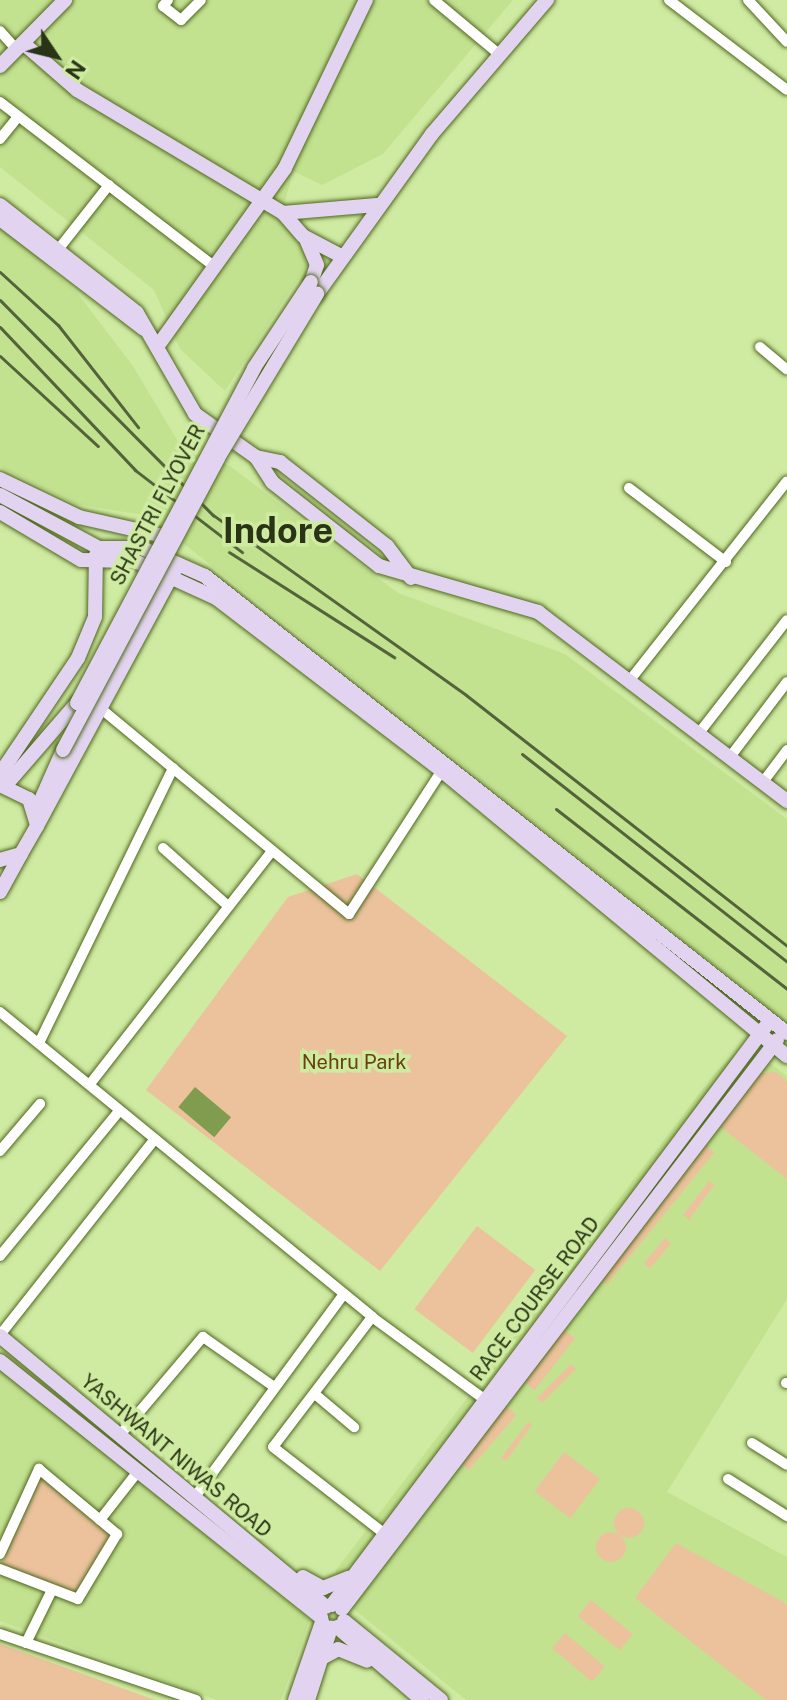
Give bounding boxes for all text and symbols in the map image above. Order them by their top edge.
north arrow [16,16,96,96]
text: N [60,55,91,84]
street label: SHASTRI FLYOVER [105,420,211,590]
district label: Indore [223,509,333,553]
park label: Nehru Park [302,1050,406,1074]
street label: RACE COURSE ROAD [465,1212,605,1386]
street label: YASHWANT NIWAS ROAD [76,1369,276,1543]

